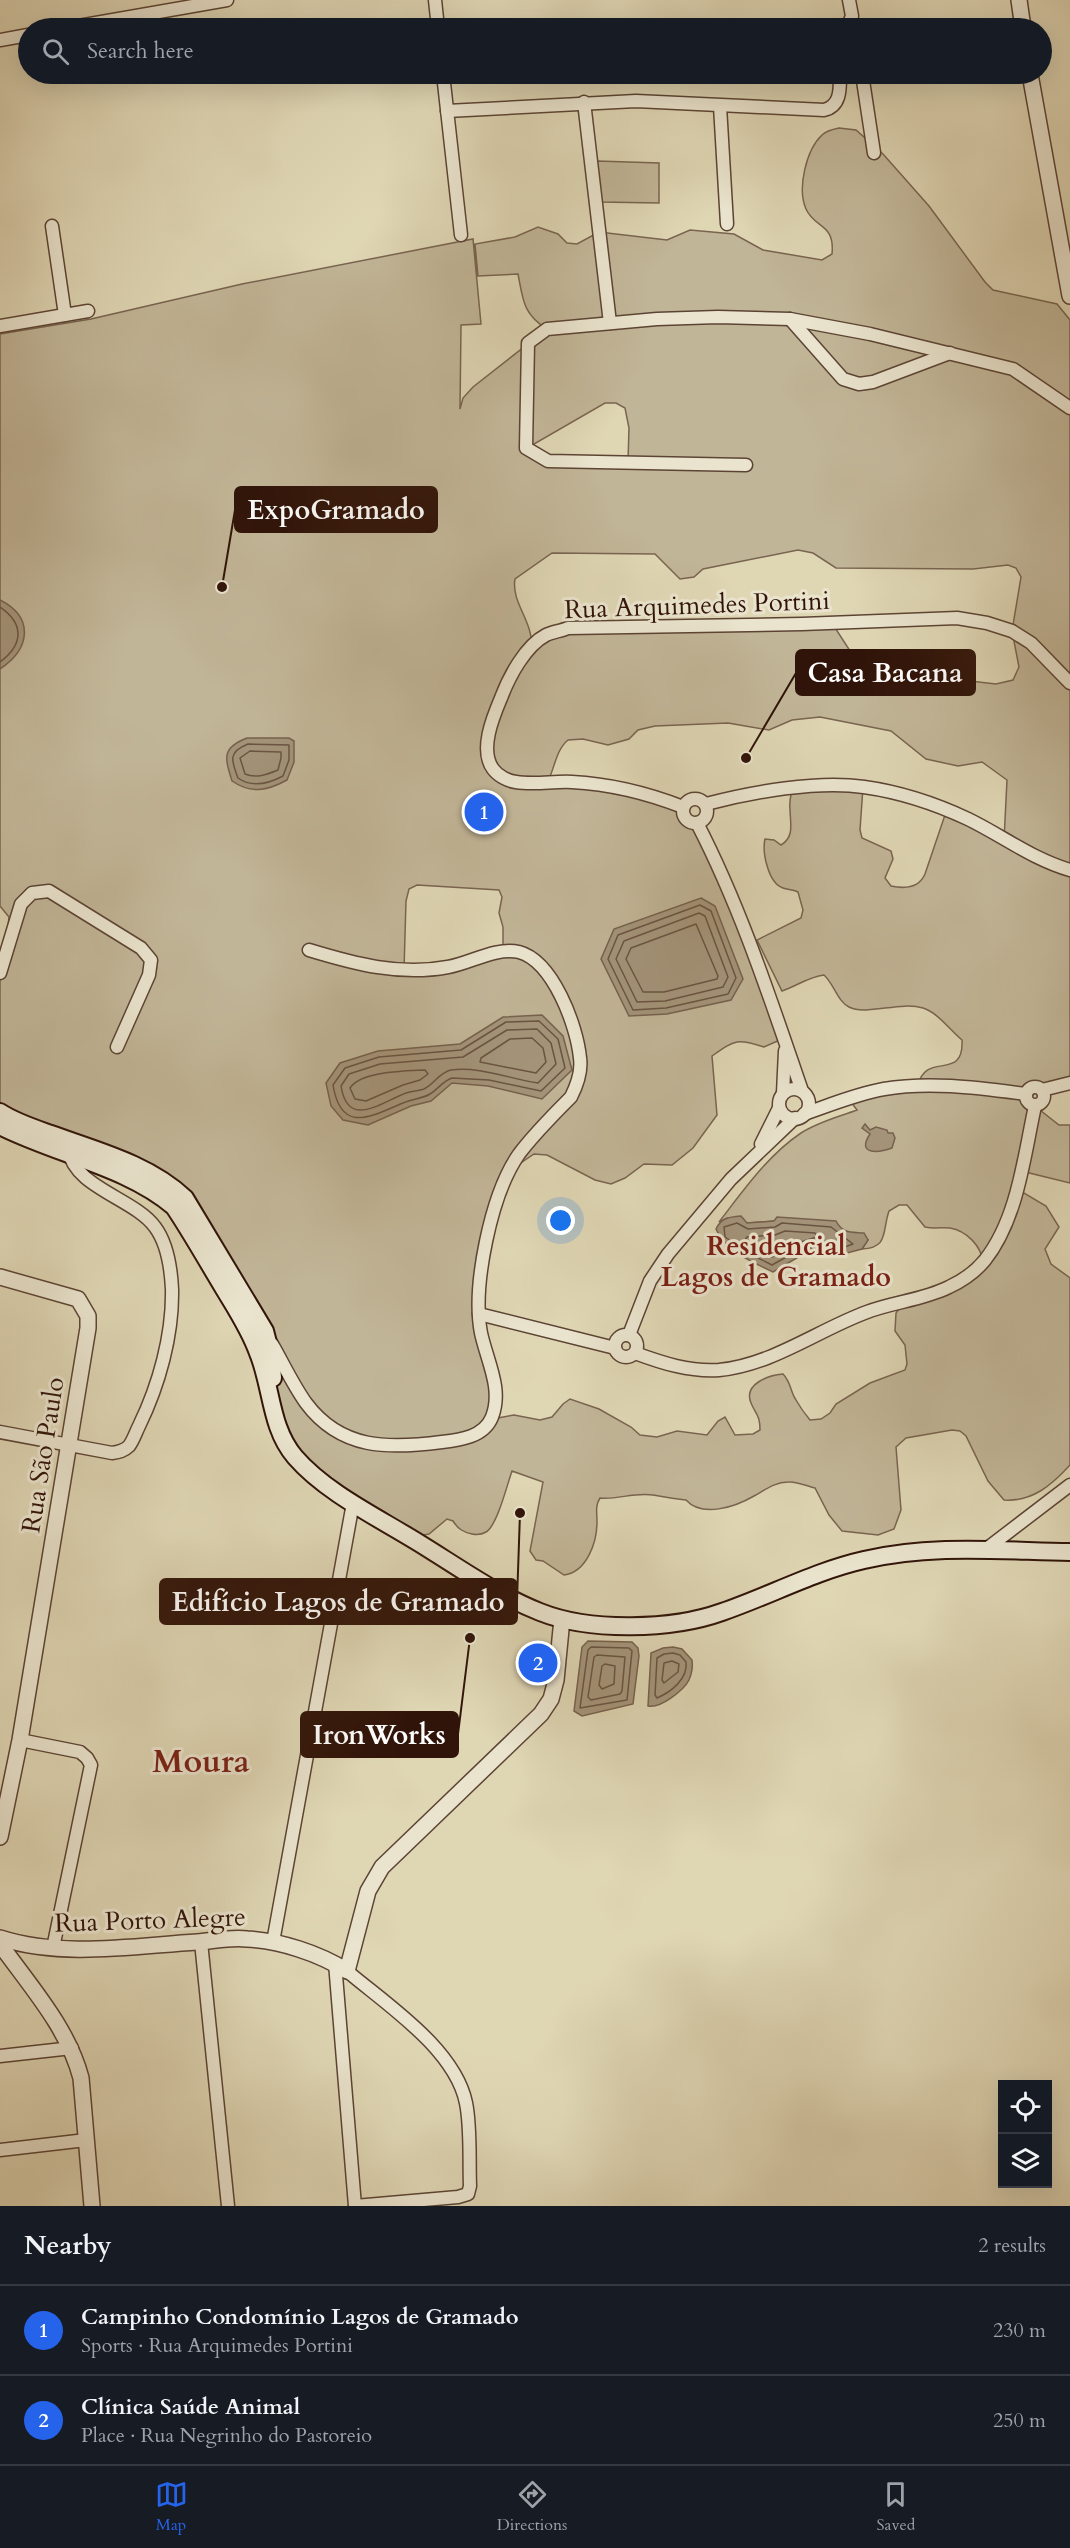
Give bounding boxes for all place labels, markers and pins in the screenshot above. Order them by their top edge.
callout: ExpoGramado [235,487,437,532]
callout: Casa Bacana [796,650,975,695]
pin: 1 [464,790,504,834]
callout: Edifício Lagos de Gramado [160,1579,517,1624]
pin: 2 [518,1640,558,1686]
callout: IronWorks [301,1712,458,1757]

